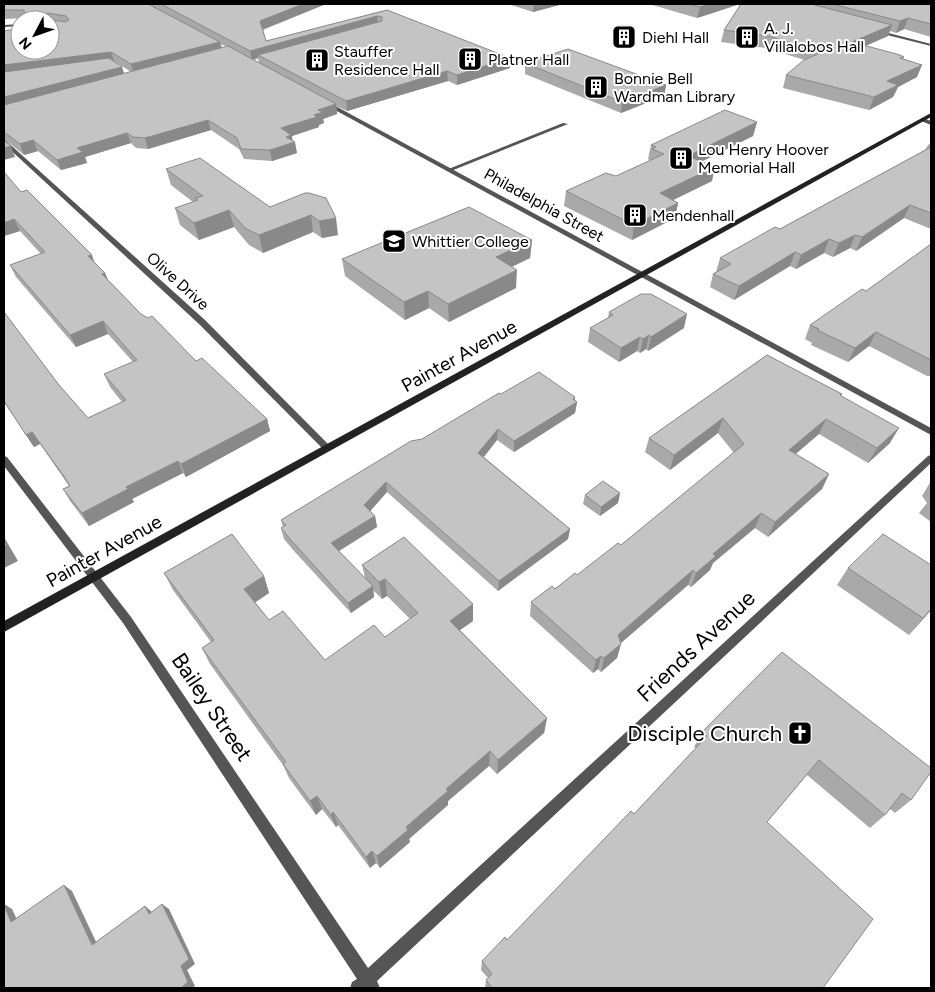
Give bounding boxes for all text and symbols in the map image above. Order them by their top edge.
north arrow [10,10,60,60]
place label: A. J. Villalobos Hall [764,19,864,56]
building icon: Diehl Hall [611,24,637,50]
building icon: A. J. Villalobos Hall [734,24,760,50]
place label: Diehl Hall [642,28,709,47]
text: N [16,34,36,53]
place label: Stauffer Residence Hall [334,42,440,79]
building icon: Platner Hall [457,46,483,72]
building icon: Stauffer Residence Hall [304,47,330,73]
place label: Platner Hall [488,50,569,69]
place label: Bonnie Bell Wardman Library [614,69,736,106]
building icon: Bonnie Bell Wardman Library [583,74,609,100]
place label: Lou Henry Hoover Memorial Hall [698,140,829,177]
building icon: Lou Henry Hoover Memorial Hall [668,145,694,171]
street label: Philadelphia Street [481,164,607,246]
building icon: Mendenhall [622,202,648,228]
place label: Mendenhall [652,206,734,225]
school or university icon: Whittier College [381,228,407,254]
place label: Whittier College [412,232,529,251]
street label: Olive Drive [143,248,213,314]
street label: Painter Avenue [397,315,521,397]
street label: Painter Avenue [42,510,166,592]
street label: Friends Avenue [631,584,761,708]
street label: Bailey Street [166,648,258,766]
place label: Disciple Church [627,720,782,747]
church icon: Disciple Church [787,720,813,746]

